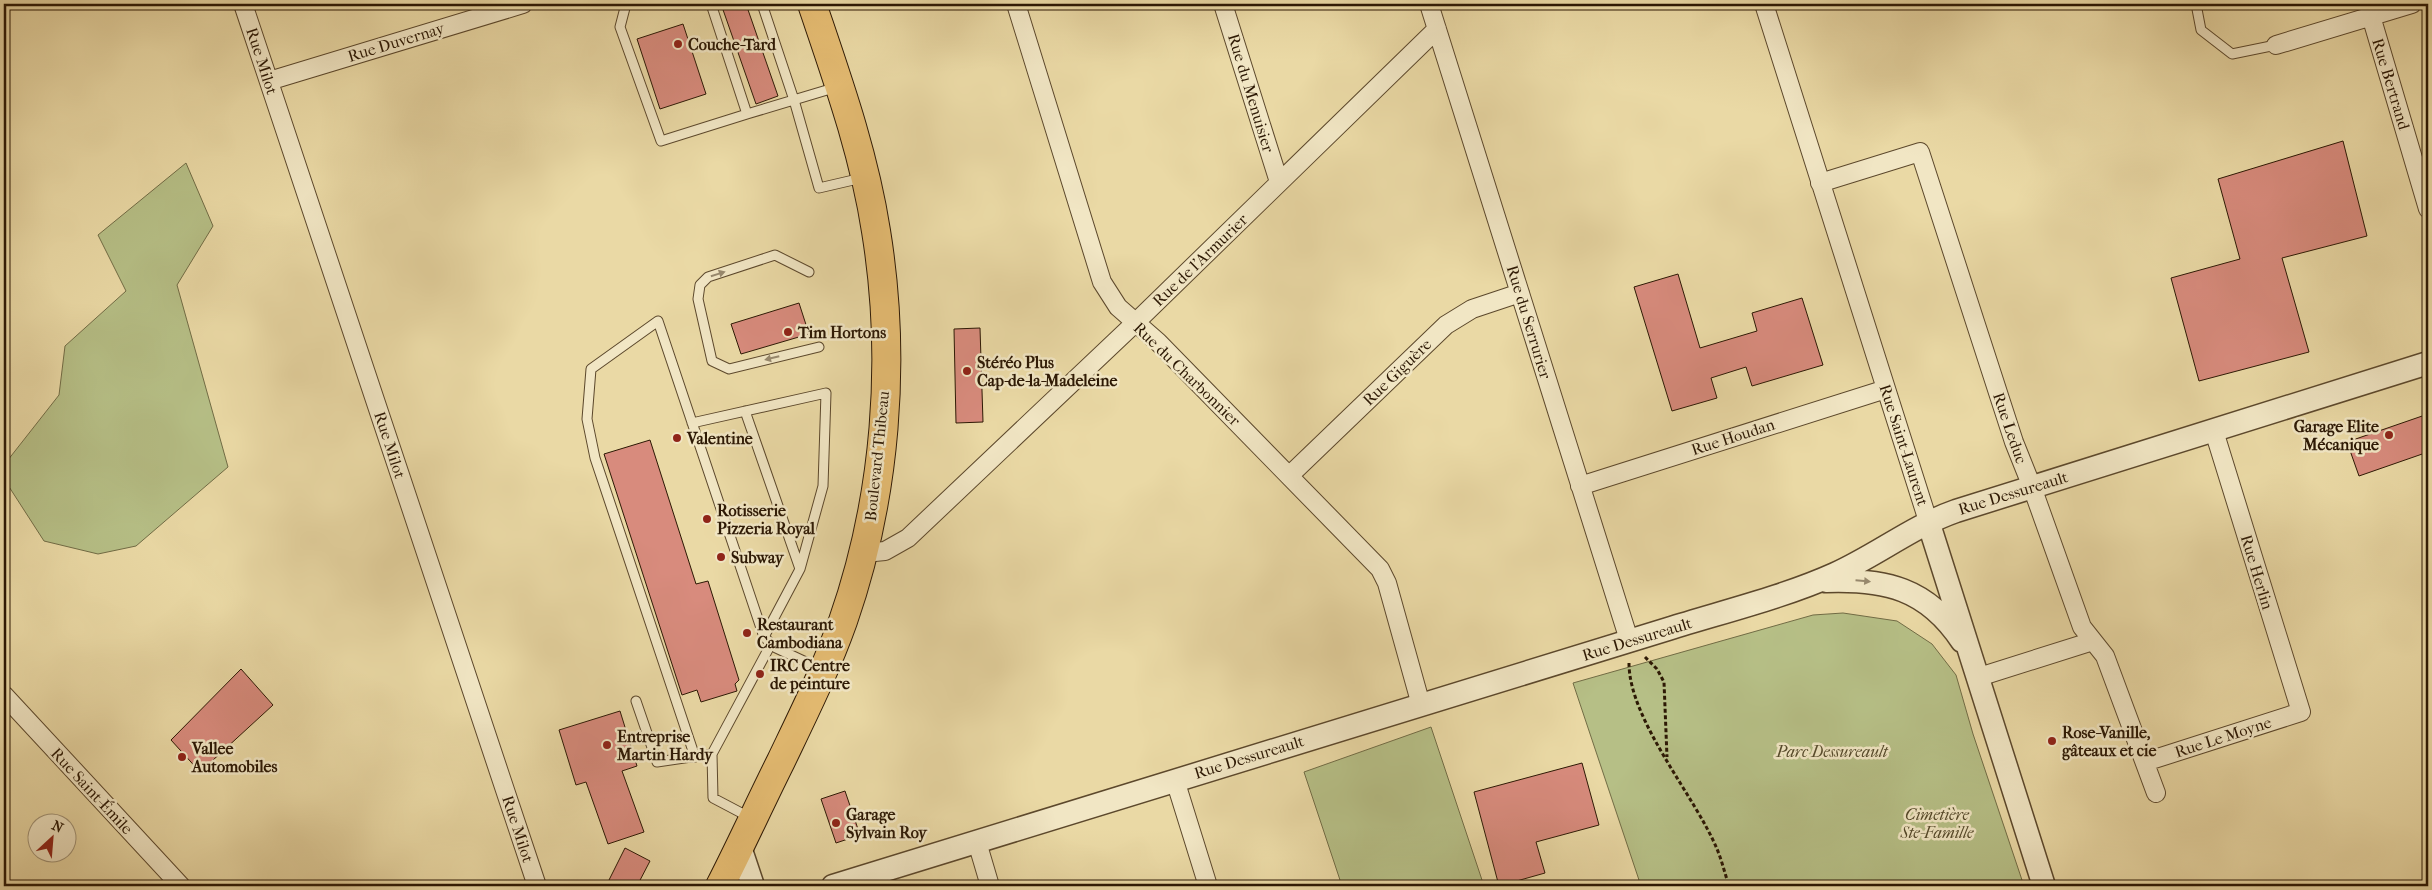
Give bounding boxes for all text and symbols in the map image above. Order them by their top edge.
street label: Rue Duvernay [345,18,447,66]
street label: Rue Milot [242,25,282,97]
street label: Rue du Menuisier [1224,31,1278,155]
place label: Couche-Tard [688,35,777,54]
street label: Rue Bertrand [2368,36,2414,132]
marker: Couche-Tard [672,38,684,50]
street label: Rue de l'Armurier [1149,210,1251,310]
street label: Rue du Serrurier [1503,263,1555,381]
one-way arrow [710,269,725,277]
street label: Rue du Charbonnier [1130,318,1244,430]
place label: Tim Hortons [797,323,886,342]
marker: Tim Hortons [782,326,794,338]
street label: Rue Giguère [1359,335,1435,409]
place label: Stéréo Plus Cap-de-la-Madeleine [977,353,1118,391]
one-way arrow [765,354,780,362]
marker: Stéréo Plus Cap-de-la-Madeleine [961,365,973,377]
street label: Rue Saint-Laurent [1875,382,1933,508]
street label: Boulevard Thibeau [861,390,893,522]
street label: Rue Leduc [1989,390,2031,466]
street label: Rue Milot [370,409,410,481]
street label: Rue Houdan [1689,414,1778,459]
place label: Garage Elite Mécanique [2294,417,2379,455]
place label: Valentine [686,429,753,448]
marker: Garage Elite Mécanique [2383,429,2395,441]
marker: Valentine [671,432,683,444]
street label: Rue Dessureault [1956,467,2070,519]
place label: Rotisserie Pizzeria Royal [717,501,816,539]
marker: Rotisserie Pizzeria Royal [701,513,713,525]
street label: Rue Herlin [2237,532,2278,612]
place label: Subway [731,548,785,568]
marker: Subway [715,551,727,563]
one-way arrow [1856,577,1872,585]
street label: Rue Dessureault [1580,613,1694,665]
place label: Restaurant Cambodiana [757,615,843,652]
marker: Restaurant Cambodiana [741,627,753,639]
place label: IRC Centre de peinture [770,656,850,694]
marker: IRC Centre de peinture [754,668,766,680]
street label: Rue Le Moyne [2172,712,2274,762]
place label: Rose-Vanille, gâteaux et cie [2062,723,2156,761]
place label: Entreprise Martin Hardy [616,727,714,765]
street label: Rue Dessureault [1192,731,1306,783]
marker: Rose-Vanille, gâteaux et cie [2046,735,2058,747]
place label: Vallee Automobiles [191,739,277,776]
marker: Entreprise Martin Hardy [601,739,613,751]
park label: Parc Dessureault [1775,742,1889,761]
street label: Rue Saint-Émile [47,743,138,838]
marker: Vallee Automobiles [176,751,188,763]
street label: Rue Milot [498,793,538,865]
place label: Garage Sylvain Roy [846,805,928,843]
park label: Cimetière Ste-Famille [1899,805,1974,842]
north arrow [28,812,78,862]
text: N [49,817,66,837]
marker: Garage Sylvain Roy [830,817,842,829]

